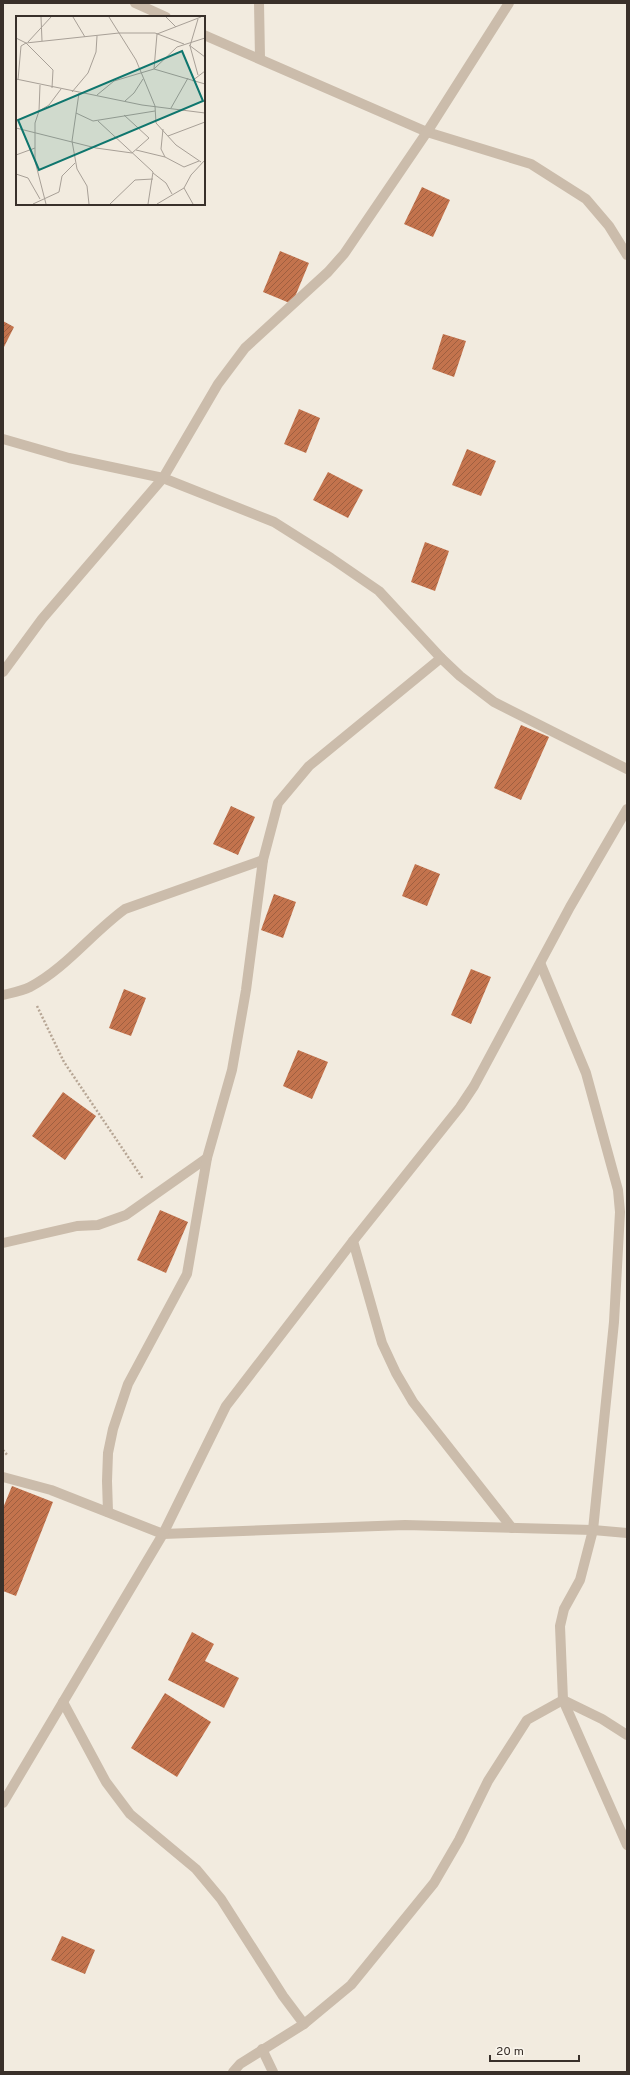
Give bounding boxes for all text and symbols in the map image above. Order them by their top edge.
inset map [16,16,205,205]
scale bar [490,2037,579,2063]
text: 20 m [496,2044,524,2060]

